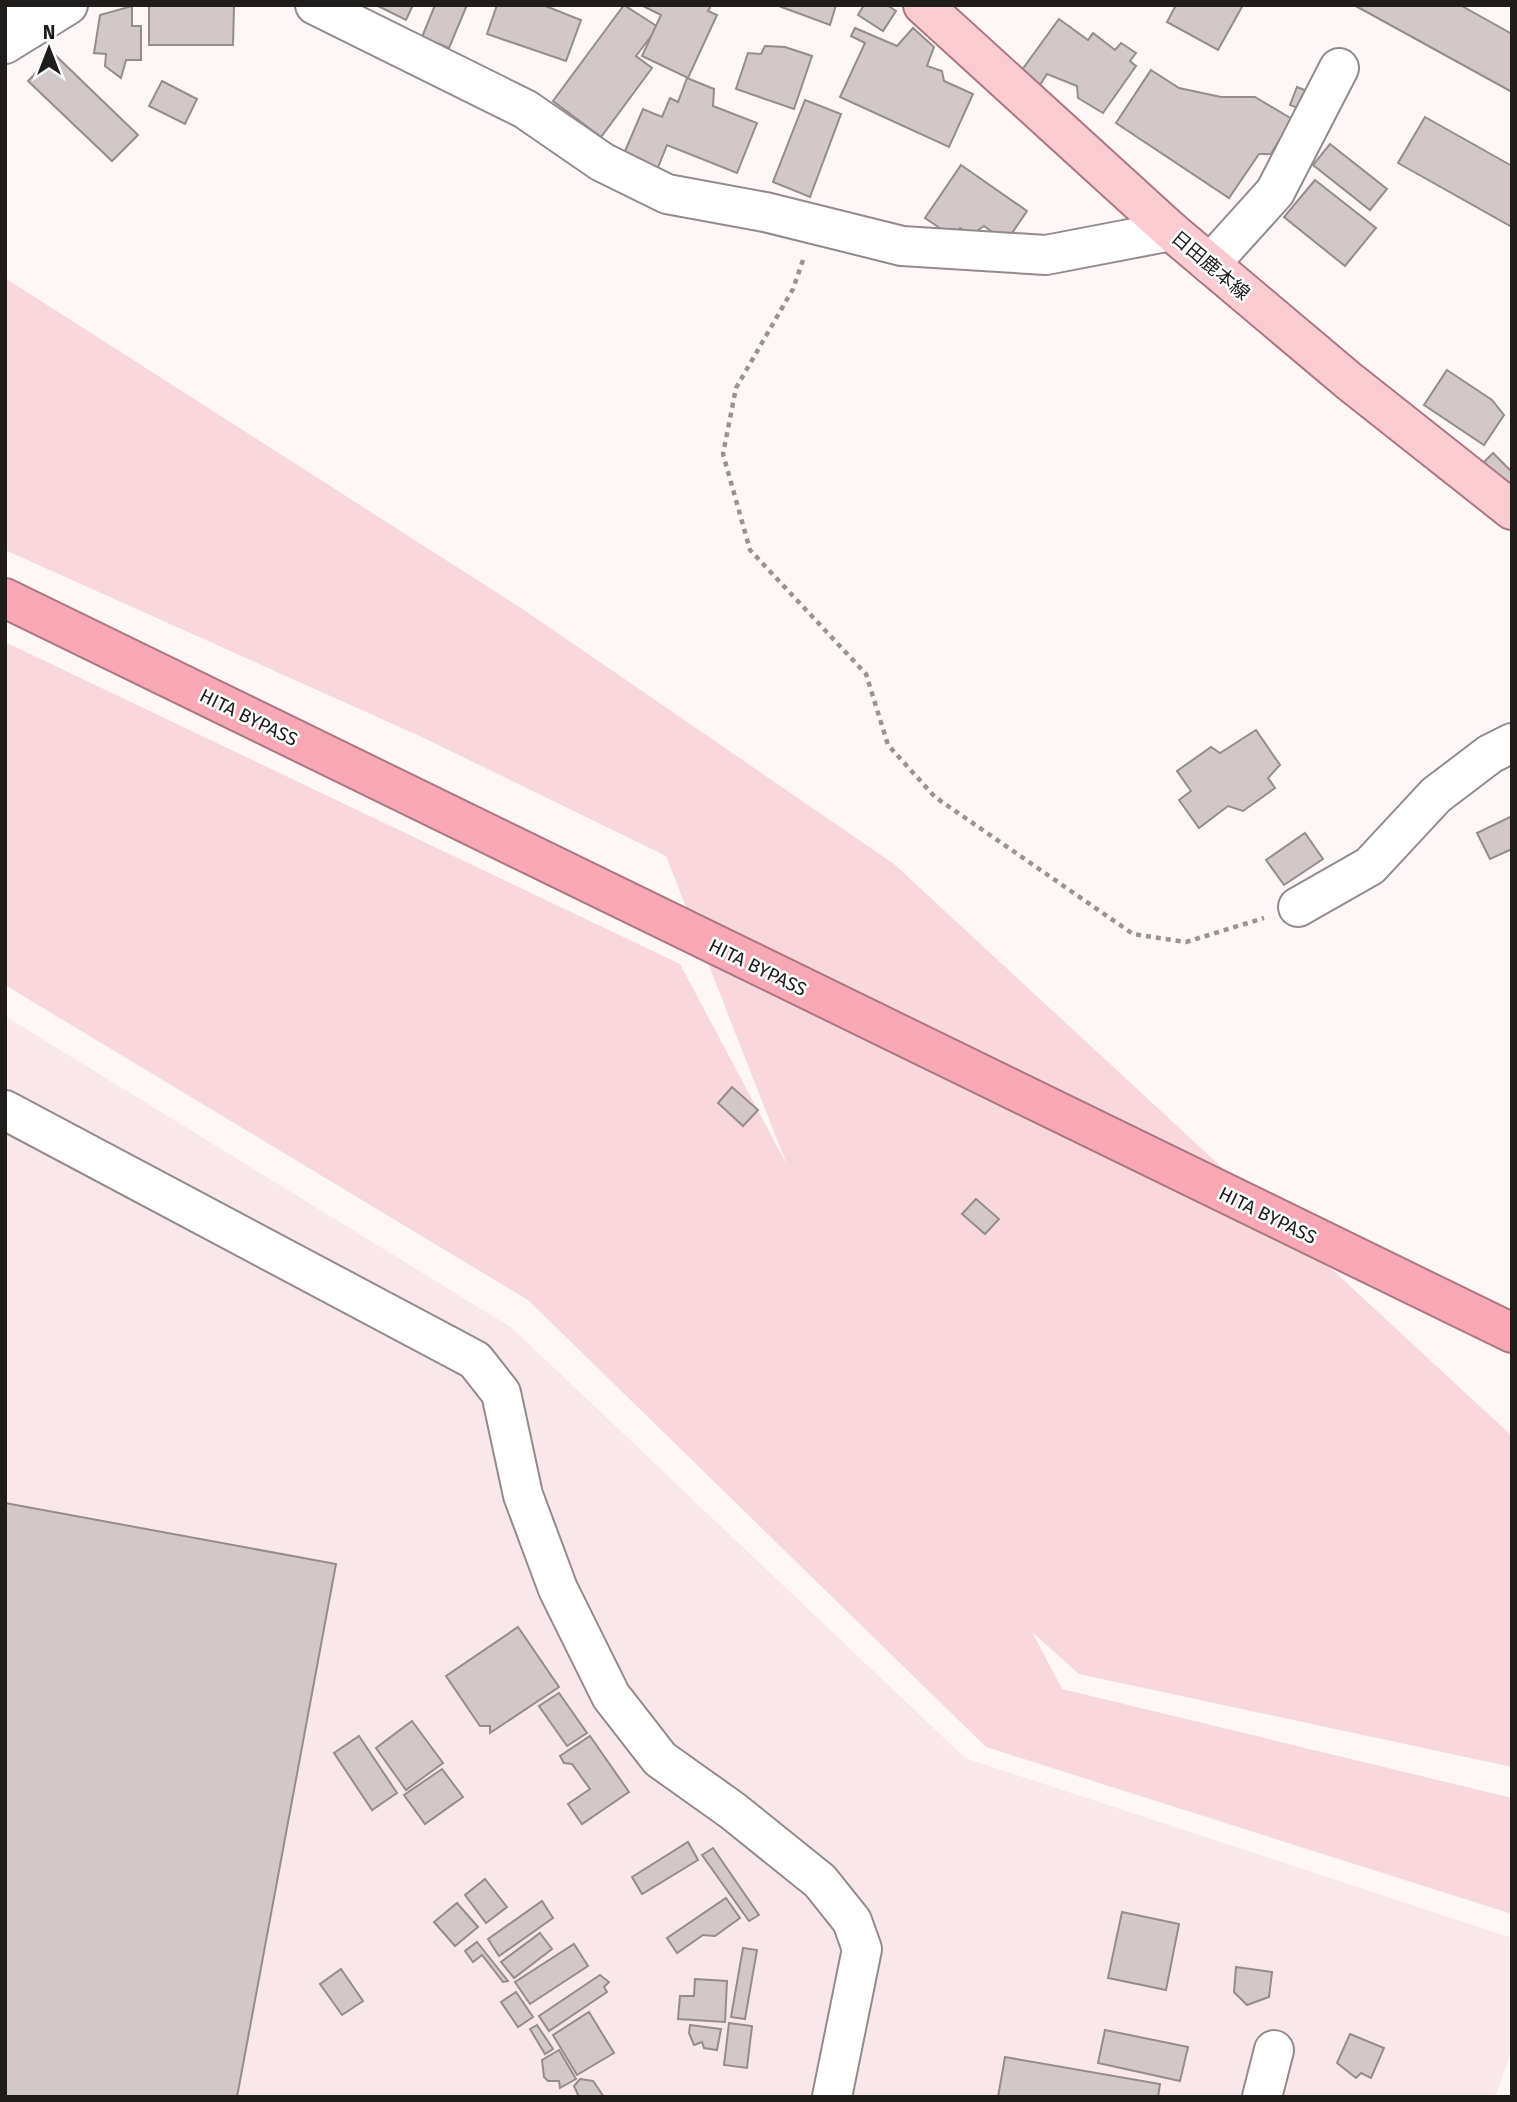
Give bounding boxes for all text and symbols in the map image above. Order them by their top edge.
north arrow [14,14,84,84]
text: N [43,21,55,44]
street label: 日田鹿本線 [1167,226,1254,305]
street label: HITA BYPASS [196,684,302,751]
street label: HITA BYPASS [705,934,811,1001]
street label: HITA BYPASS [1215,1182,1321,1249]

